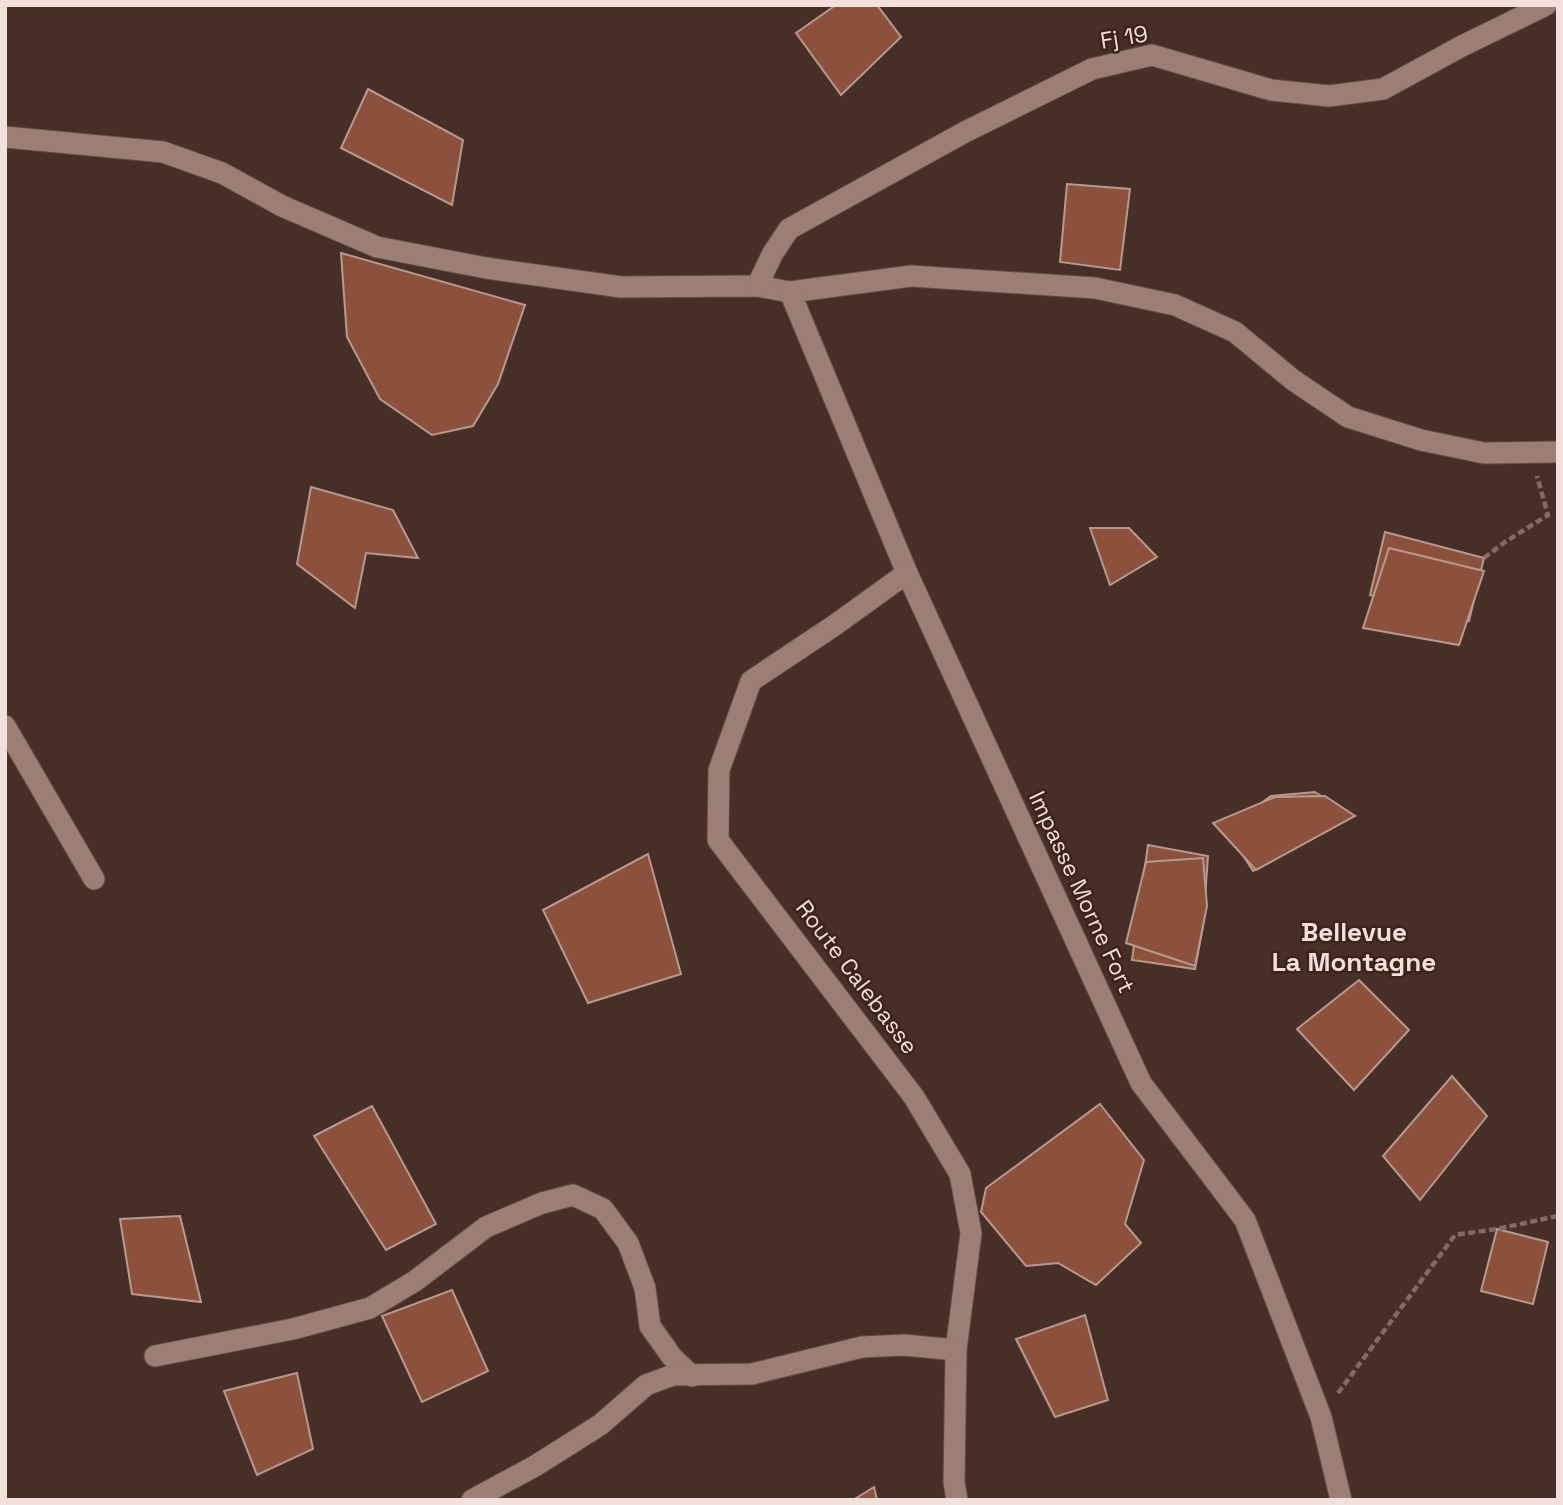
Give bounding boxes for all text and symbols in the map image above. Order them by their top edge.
street label: Fj 19 [1098,18,1150,56]
street label: Impasse Morne Fort [1022,786,1142,998]
street label: Route Calebasse [789,894,925,1060]
district label: Bellevue La Montagne [1272,915,1436,979]

